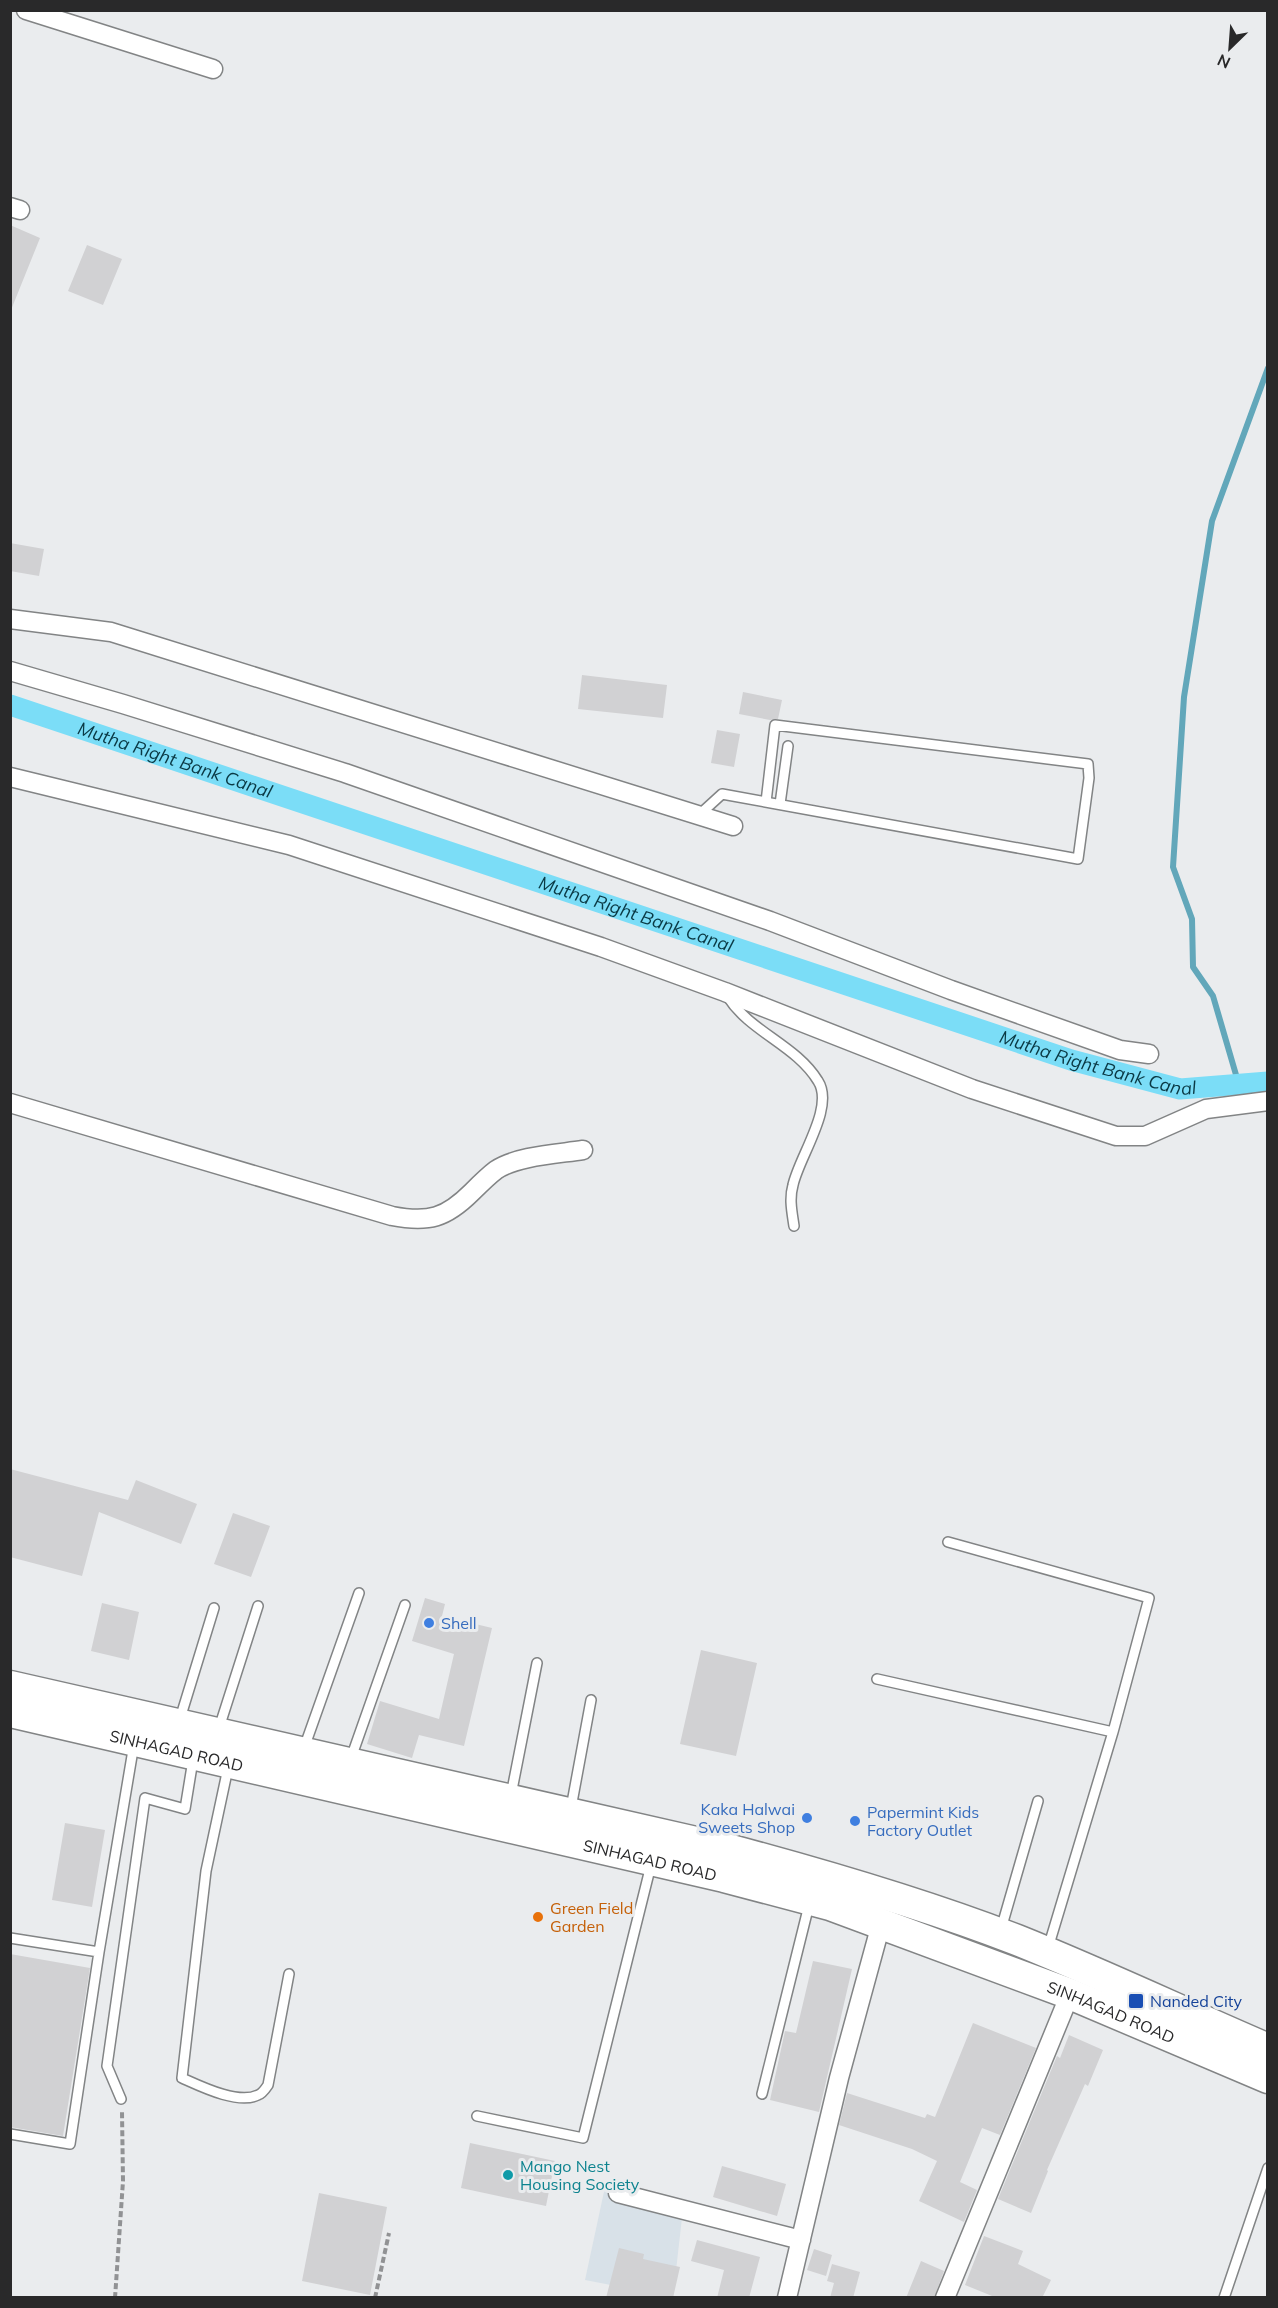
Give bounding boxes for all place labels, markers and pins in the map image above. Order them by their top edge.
place label: Shell [441,1613,477,1633]
marker: Shell [422,1616,436,1630]
place label: Kaka Halwai Sweets Shop [698,1799,795,1837]
place label: Papermint Kids Factory Outlet [867,1802,979,1840]
marker: Kaka Halwai Sweets Shop [800,1811,814,1825]
marker: Papermint Kids Factory Outlet [848,1814,862,1828]
place label: Green Field Garden [550,1898,633,1936]
marker: Green Field Garden [531,1910,545,1924]
place label: Nanded City [1150,1991,1242,2011]
marker: Nanded City [1127,1992,1145,2010]
place label: Mango Nest Housing Society [520,2156,640,2194]
marker: Mango Nest Housing Society [501,2168,515,2182]

